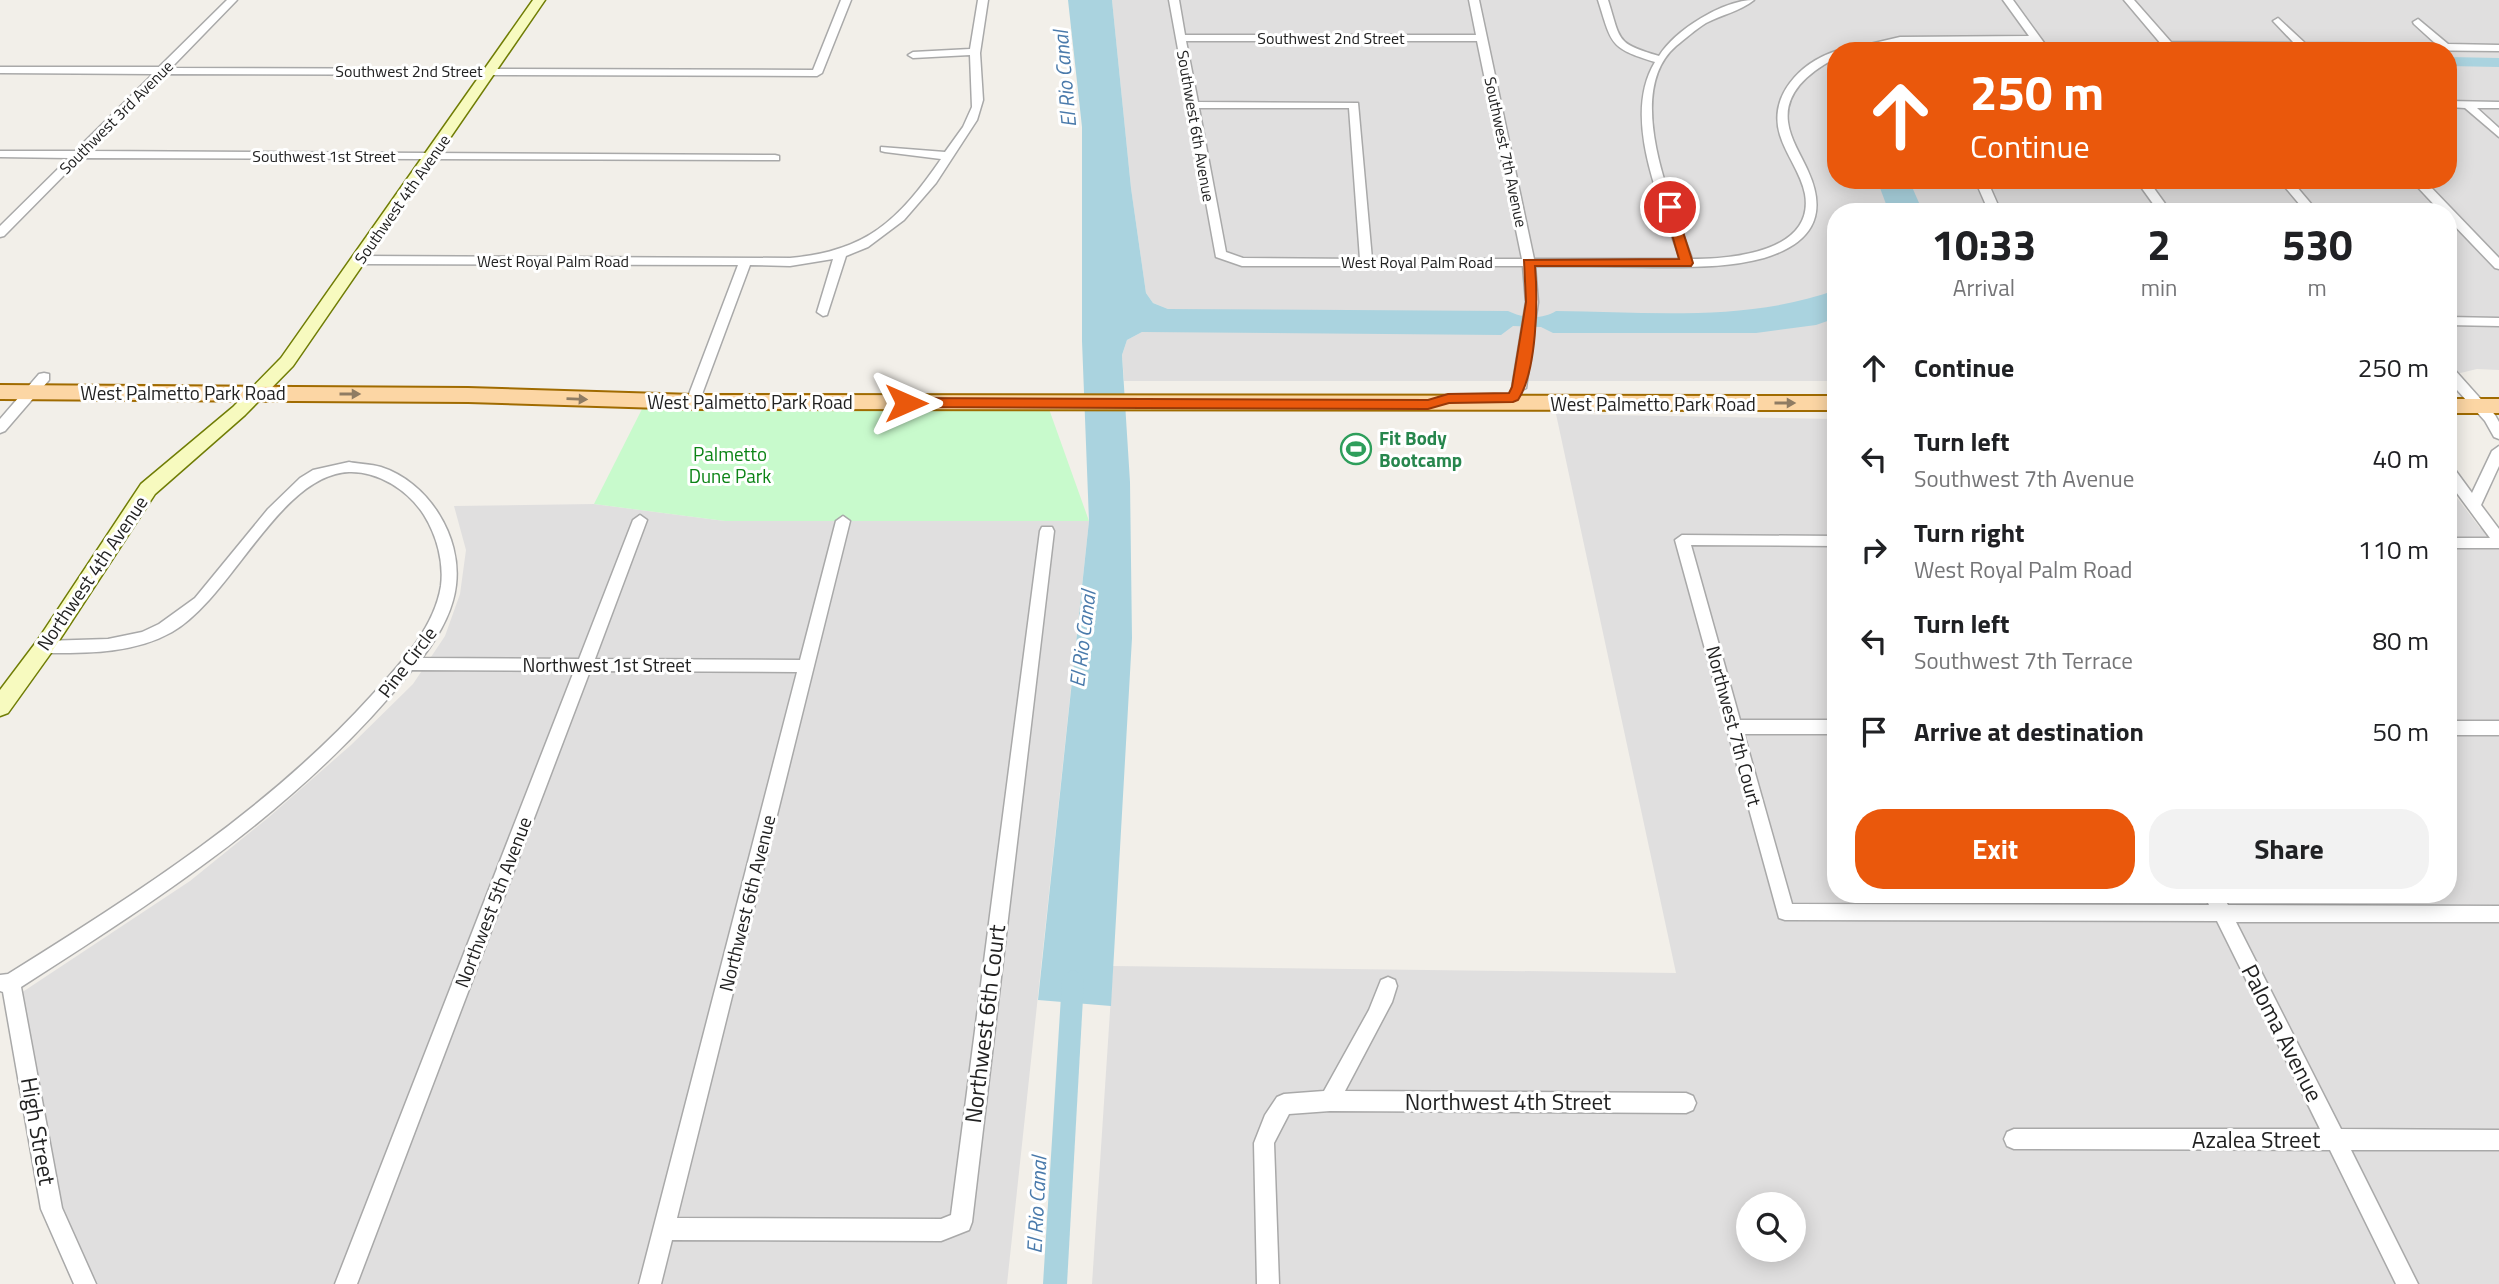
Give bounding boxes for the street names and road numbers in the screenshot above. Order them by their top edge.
street label: Southwest 2nd Street [1257,26,1405,50]
street label: Southwest 6th Avenue [1171,48,1221,204]
street label: Southwest 3rd Avenue [53,54,179,180]
street label: Southwest 2nd Street [335,59,483,83]
street label: Southwest 7th Avenue [1478,75,1534,229]
street label: Southwest 4th Avenue [348,129,456,269]
street label: Southwest 1st Street [252,144,396,168]
street label: West Royal Palm Road [477,249,629,273]
street label: West Royal Palm Road [1341,250,1493,274]
street label: West Palmetto Park Road [80,378,286,407]
street label: West Palmetto Park Road [647,387,853,416]
street label: West Palmetto Park Road [1550,389,1756,418]
street label: Northwest 4th Avenue [29,490,154,656]
street label: Pine Circle [370,620,443,703]
street label: Northwest 7th Court [1699,642,1770,810]
street label: Northwest 1st Street [522,650,692,679]
street label: Northwest 5th Avenue [447,812,538,991]
street label: Northwest 6th Avenue [711,812,782,994]
street label: Northwest 6th Court [955,923,1014,1125]
street label: Paloma Avenue [2233,958,2332,1108]
street label: High Street [12,1074,65,1188]
street label: Northwest 4th Street [1405,1084,1611,1119]
street label: Azalea Street [2192,1122,2320,1157]

